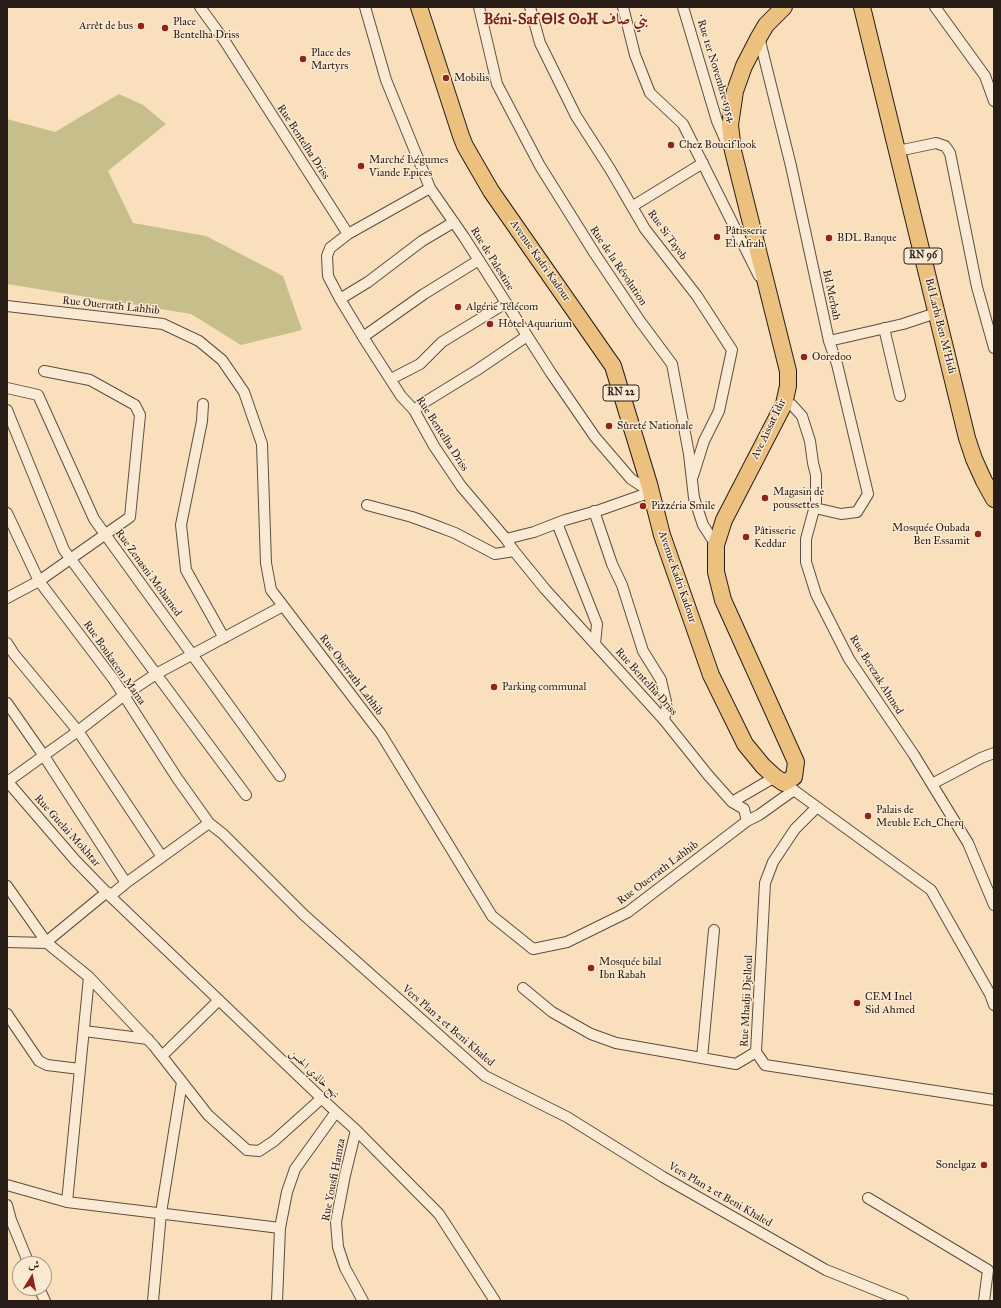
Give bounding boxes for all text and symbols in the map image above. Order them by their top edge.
district label: Béni-Saf ⴱⵏⵉ ⵙⴰⴼ بني صاف [483,11,649,29]
place label: Place Bentelha Driss [173,15,239,41]
street label: Rue 1er Novembre 1954 [694,18,738,124]
place label: Arrêt de bus [79,19,133,33]
marker: Arrêt de bus [136,21,146,31]
marker: Place Bentelha Driss [160,23,170,33]
place label: Place des Martyrs [311,46,351,72]
marker: Place des Martyrs [298,54,308,64]
place label: Mobilis [454,71,489,85]
marker: Mobilis [441,73,451,83]
street label: Rue Bentelha Driss [274,102,332,182]
place label: Chez Boucif look [679,138,756,152]
marker: Chez Boucif look [666,140,676,150]
place label: Marché Légumes Viande Epices [369,153,448,179]
marker: Marché Légumes Viande Epices [356,161,366,171]
street label: Rue Si Tayeb [644,207,690,263]
street label: Avenue Kadri Kadour [507,218,573,304]
street label: Rue de la Révolution [586,224,650,308]
place label: Pâtisserie El Afrah [725,224,767,250]
street label: Rue de Palestine [467,225,517,293]
place label: BDL Banque [837,231,897,245]
marker: Pâtisserie El Afrah [712,232,722,242]
marker: BDL Banque [824,233,834,243]
road number: RN 96 [904,248,942,264]
street label: Bd Merbah [819,269,843,321]
street label: Bd Larbi Ben M'Hidi [922,277,958,375]
street label: Rue Ouerrath Lahhib [62,294,160,318]
place label: Algérie Télécom [466,300,538,314]
marker: Algérie Télécom [453,302,463,312]
place label: Hôtel Aquarium [498,317,572,331]
marker: Hôtel Aquarium [485,319,495,329]
place label: Ooredoo [812,350,851,364]
marker: Ooredoo [799,352,809,362]
road number: RN 22 [603,385,639,401]
street label: Rue Bentelha Driss [413,394,471,474]
street label: Ave Aissat Idir [749,397,789,461]
place label: Sûreté Nationale [617,419,693,433]
marker: Sûreté Nationale [604,421,614,431]
place label: Magasin de poussettes [773,485,824,511]
marker: Magasin de poussettes [760,493,770,503]
place label: Pizzéria Smile [651,499,715,513]
marker: Pizzéria Smile [638,501,648,511]
place label: Mosquée Oubada Ben Essamit [892,521,970,547]
place label: Pâtisserie Keddar [754,524,796,550]
street label: Rue Zenasni Mohamed [112,527,184,619]
street label: Avenue Kadri Kadour [655,529,699,625]
marker: Mosquée Oubada Ben Essamit [973,529,983,539]
marker: Pâtisserie Keddar [741,532,751,542]
street label: Rue Boukacem Mama [80,618,148,708]
street label: Rue Ouerrath Lahhib [316,632,386,718]
street label: Rue Berezak Ahmed [846,633,906,717]
street label: Rue Bentelha Driss [612,645,680,719]
place label: Parking communal [502,680,586,694]
marker: Parking communal [489,682,499,692]
street label: Rue Guelai Mokhtar [31,792,103,870]
place label: Palais de Meuble Ech_Cherq [876,803,964,829]
marker: Palais de Meuble Ech_Cherq [863,811,873,821]
street label: Rue Ouerrath Lahhib [615,838,701,908]
street label: Rue Mhadji Djelloul [738,954,756,1048]
place label: Mosquée bilal Ibn Rabah [599,955,661,981]
marker: Mosquée bilal Ibn Rabah [586,963,596,973]
street label: Vers Plan 2 et Beni Khaled [399,982,497,1070]
place label: CEM Inel Sid Ahmed [865,990,915,1016]
marker: CEM Inel Sid Ahmed [852,998,862,1008]
street label: نهج خالدي الحسن [286,1047,342,1101]
street label: Rue Yousfi Hamza [320,1137,348,1223]
place label: Sonelgaz [936,1158,976,1172]
street label: Vers Plan 2 et Beni Khaled [666,1160,774,1230]
marker: Sonelgaz [979,1160,989,1170]
north arrow [12,1256,52,1296]
text: ش [27,1257,40,1272]

